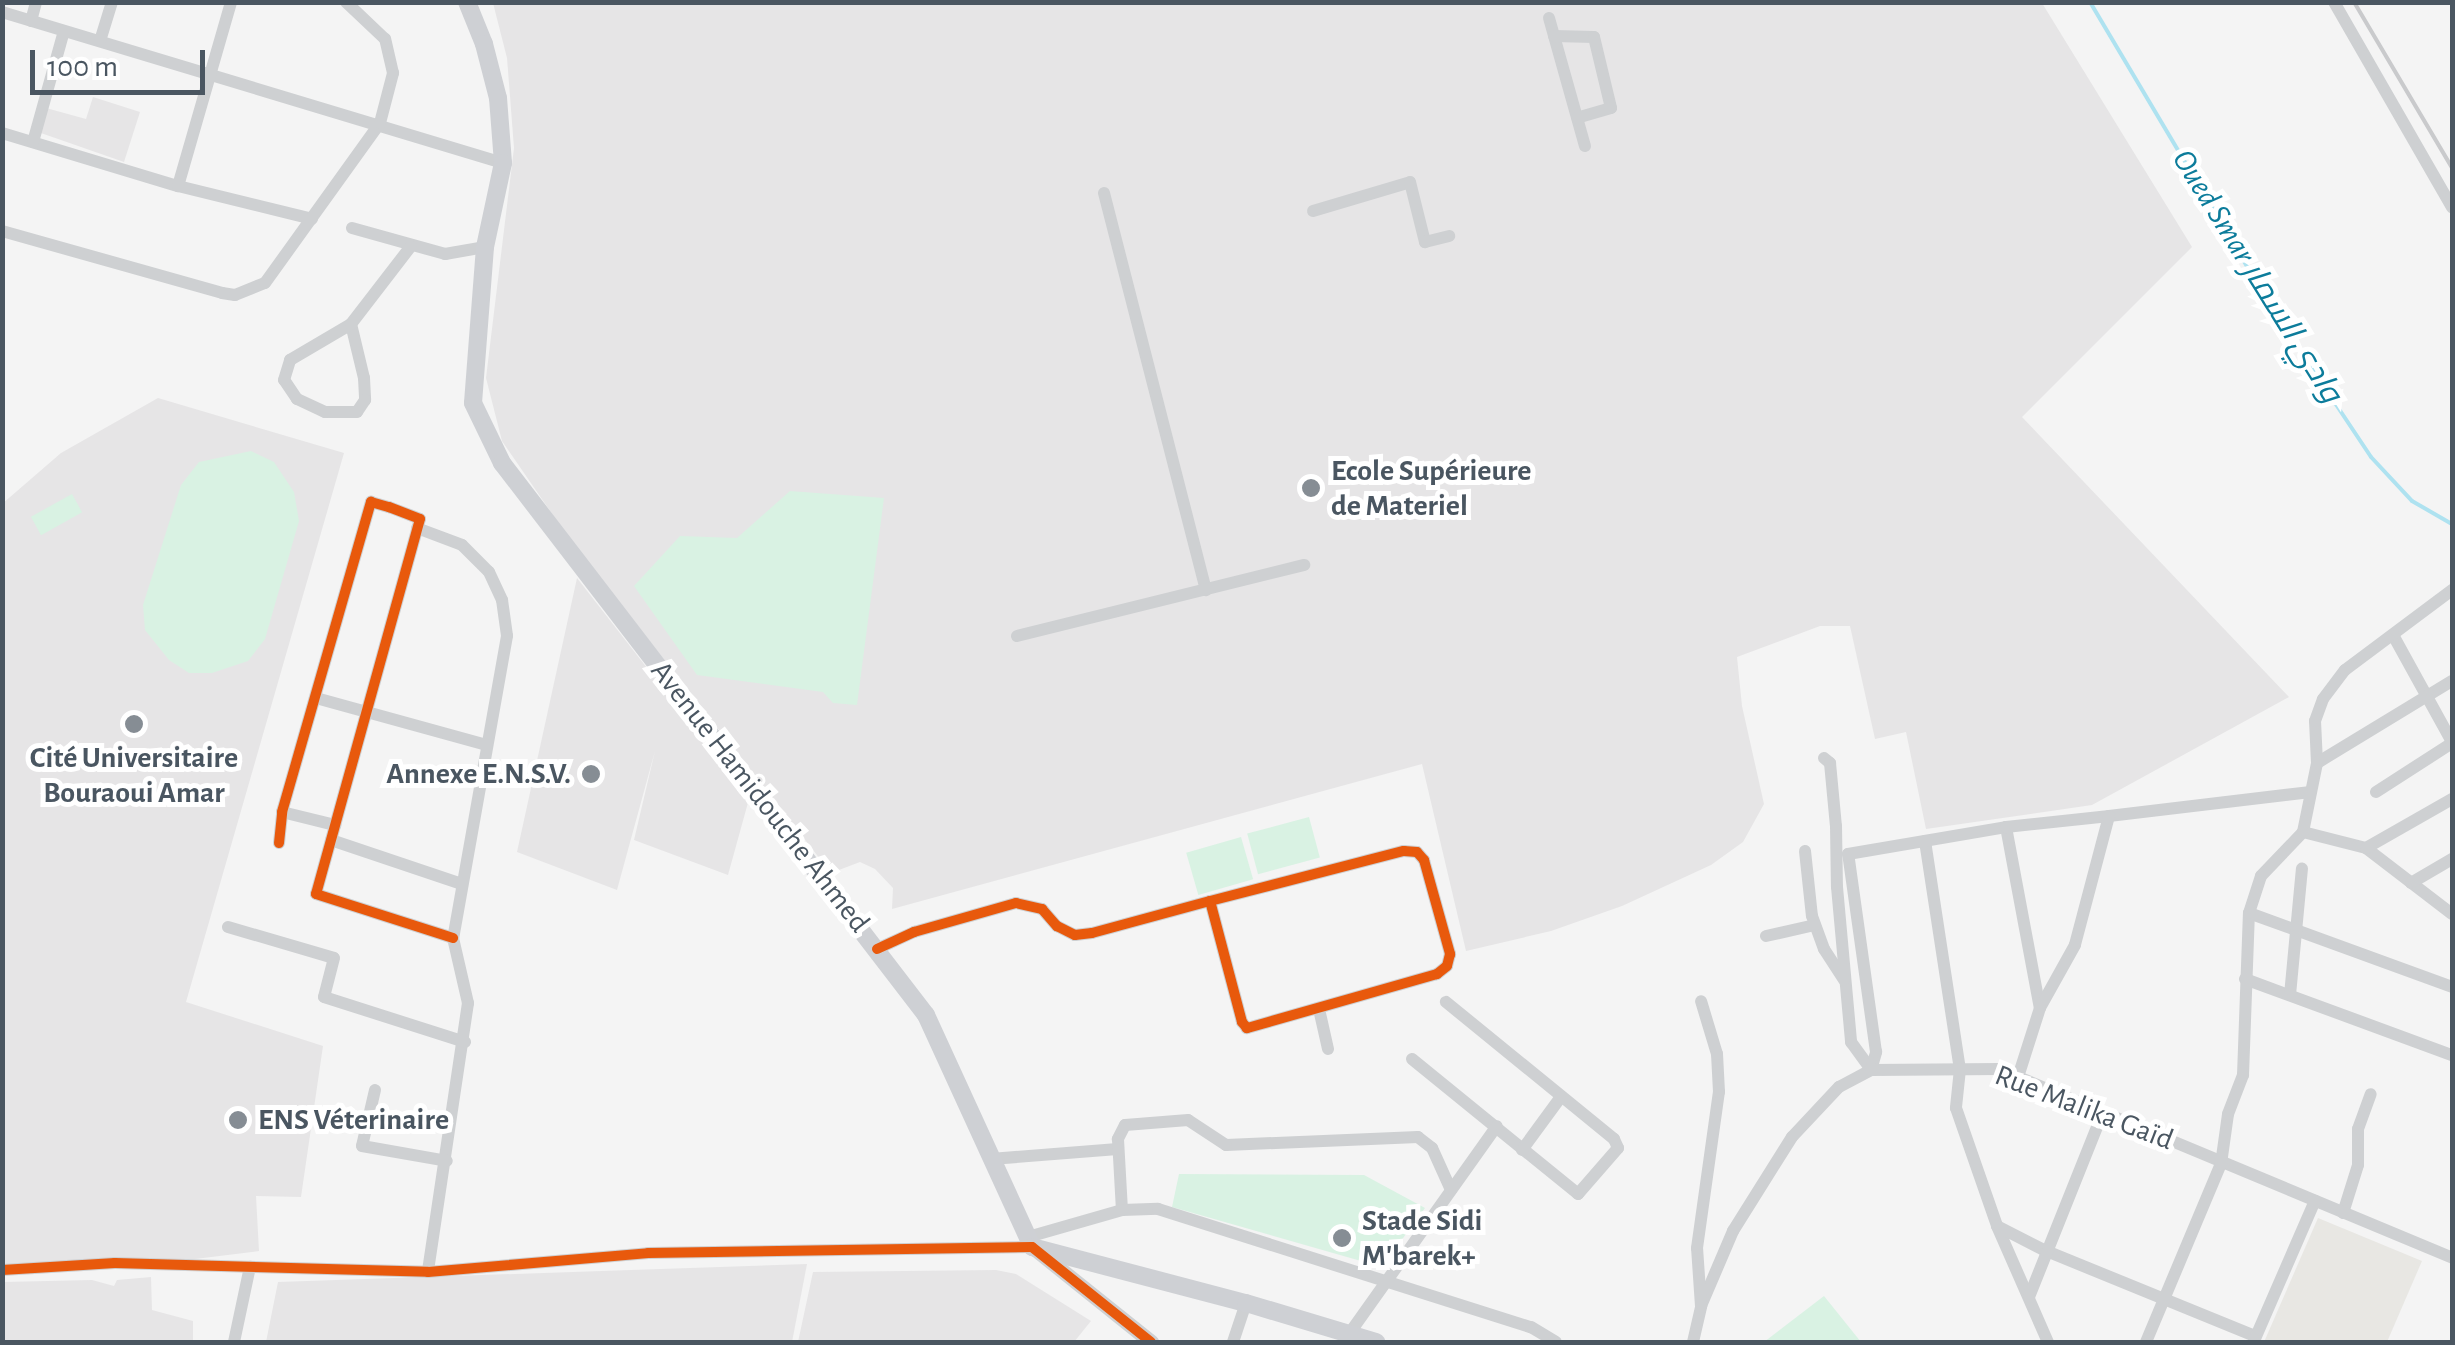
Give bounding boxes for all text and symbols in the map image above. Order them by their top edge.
scale bar [35,30,210,92]
text: 100 m [47,52,118,82]
water label: Oued Smar وادي السمار [2164,142,2350,410]
place label: Ecole Supérieure de Materiel [1331,453,1531,524]
marker: Ecole Supérieure de Materiel [1300,477,1322,499]
street label: Avenue Hamidouche Ahmed [643,654,877,940]
marker: Cité Universitaire Bouraoui Amar [123,713,145,735]
place label: Cité Universitaire Bouraoui Amar [30,740,238,810]
place label: Annexe E.N.S.V. [386,756,571,792]
marker: Annexe E.N.S.V. [580,763,602,785]
street label: Rue Malika Gaïd [1990,1057,2178,1159]
place label: ENS Véterinaire [258,1102,449,1138]
marker: ENS Véterinaire [227,1109,249,1131]
place label: Stade Sidi M'barek+ [1362,1203,1482,1274]
marker: Stade Sidi M'barek+ [1331,1227,1353,1249]

